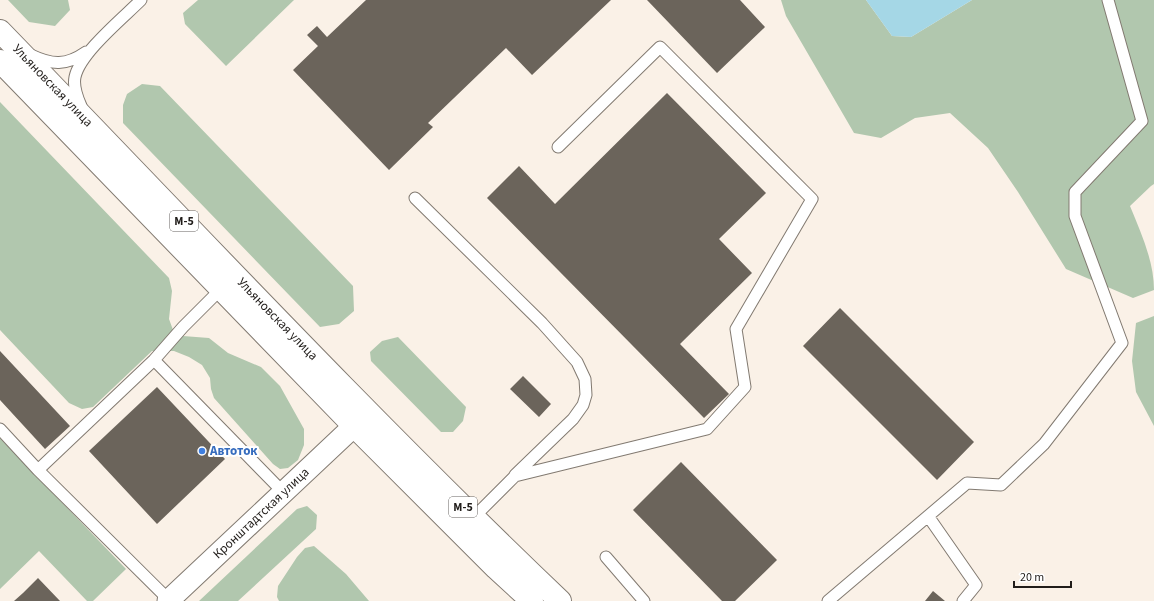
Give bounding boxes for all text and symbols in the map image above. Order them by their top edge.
street label: Ульяновская улица [9,40,97,131]
road number: М-5 [170,211,198,231]
street label: Ульяновская улица [233,274,322,364]
place label: Автоток [209,442,258,460]
marker: Автоток [197,446,207,456]
street label: Кронштадтская улица [209,464,313,563]
road number: М-5 [449,497,477,517]
scale bar [1014,563,1071,589]
text: 20 m [1020,569,1044,586]

